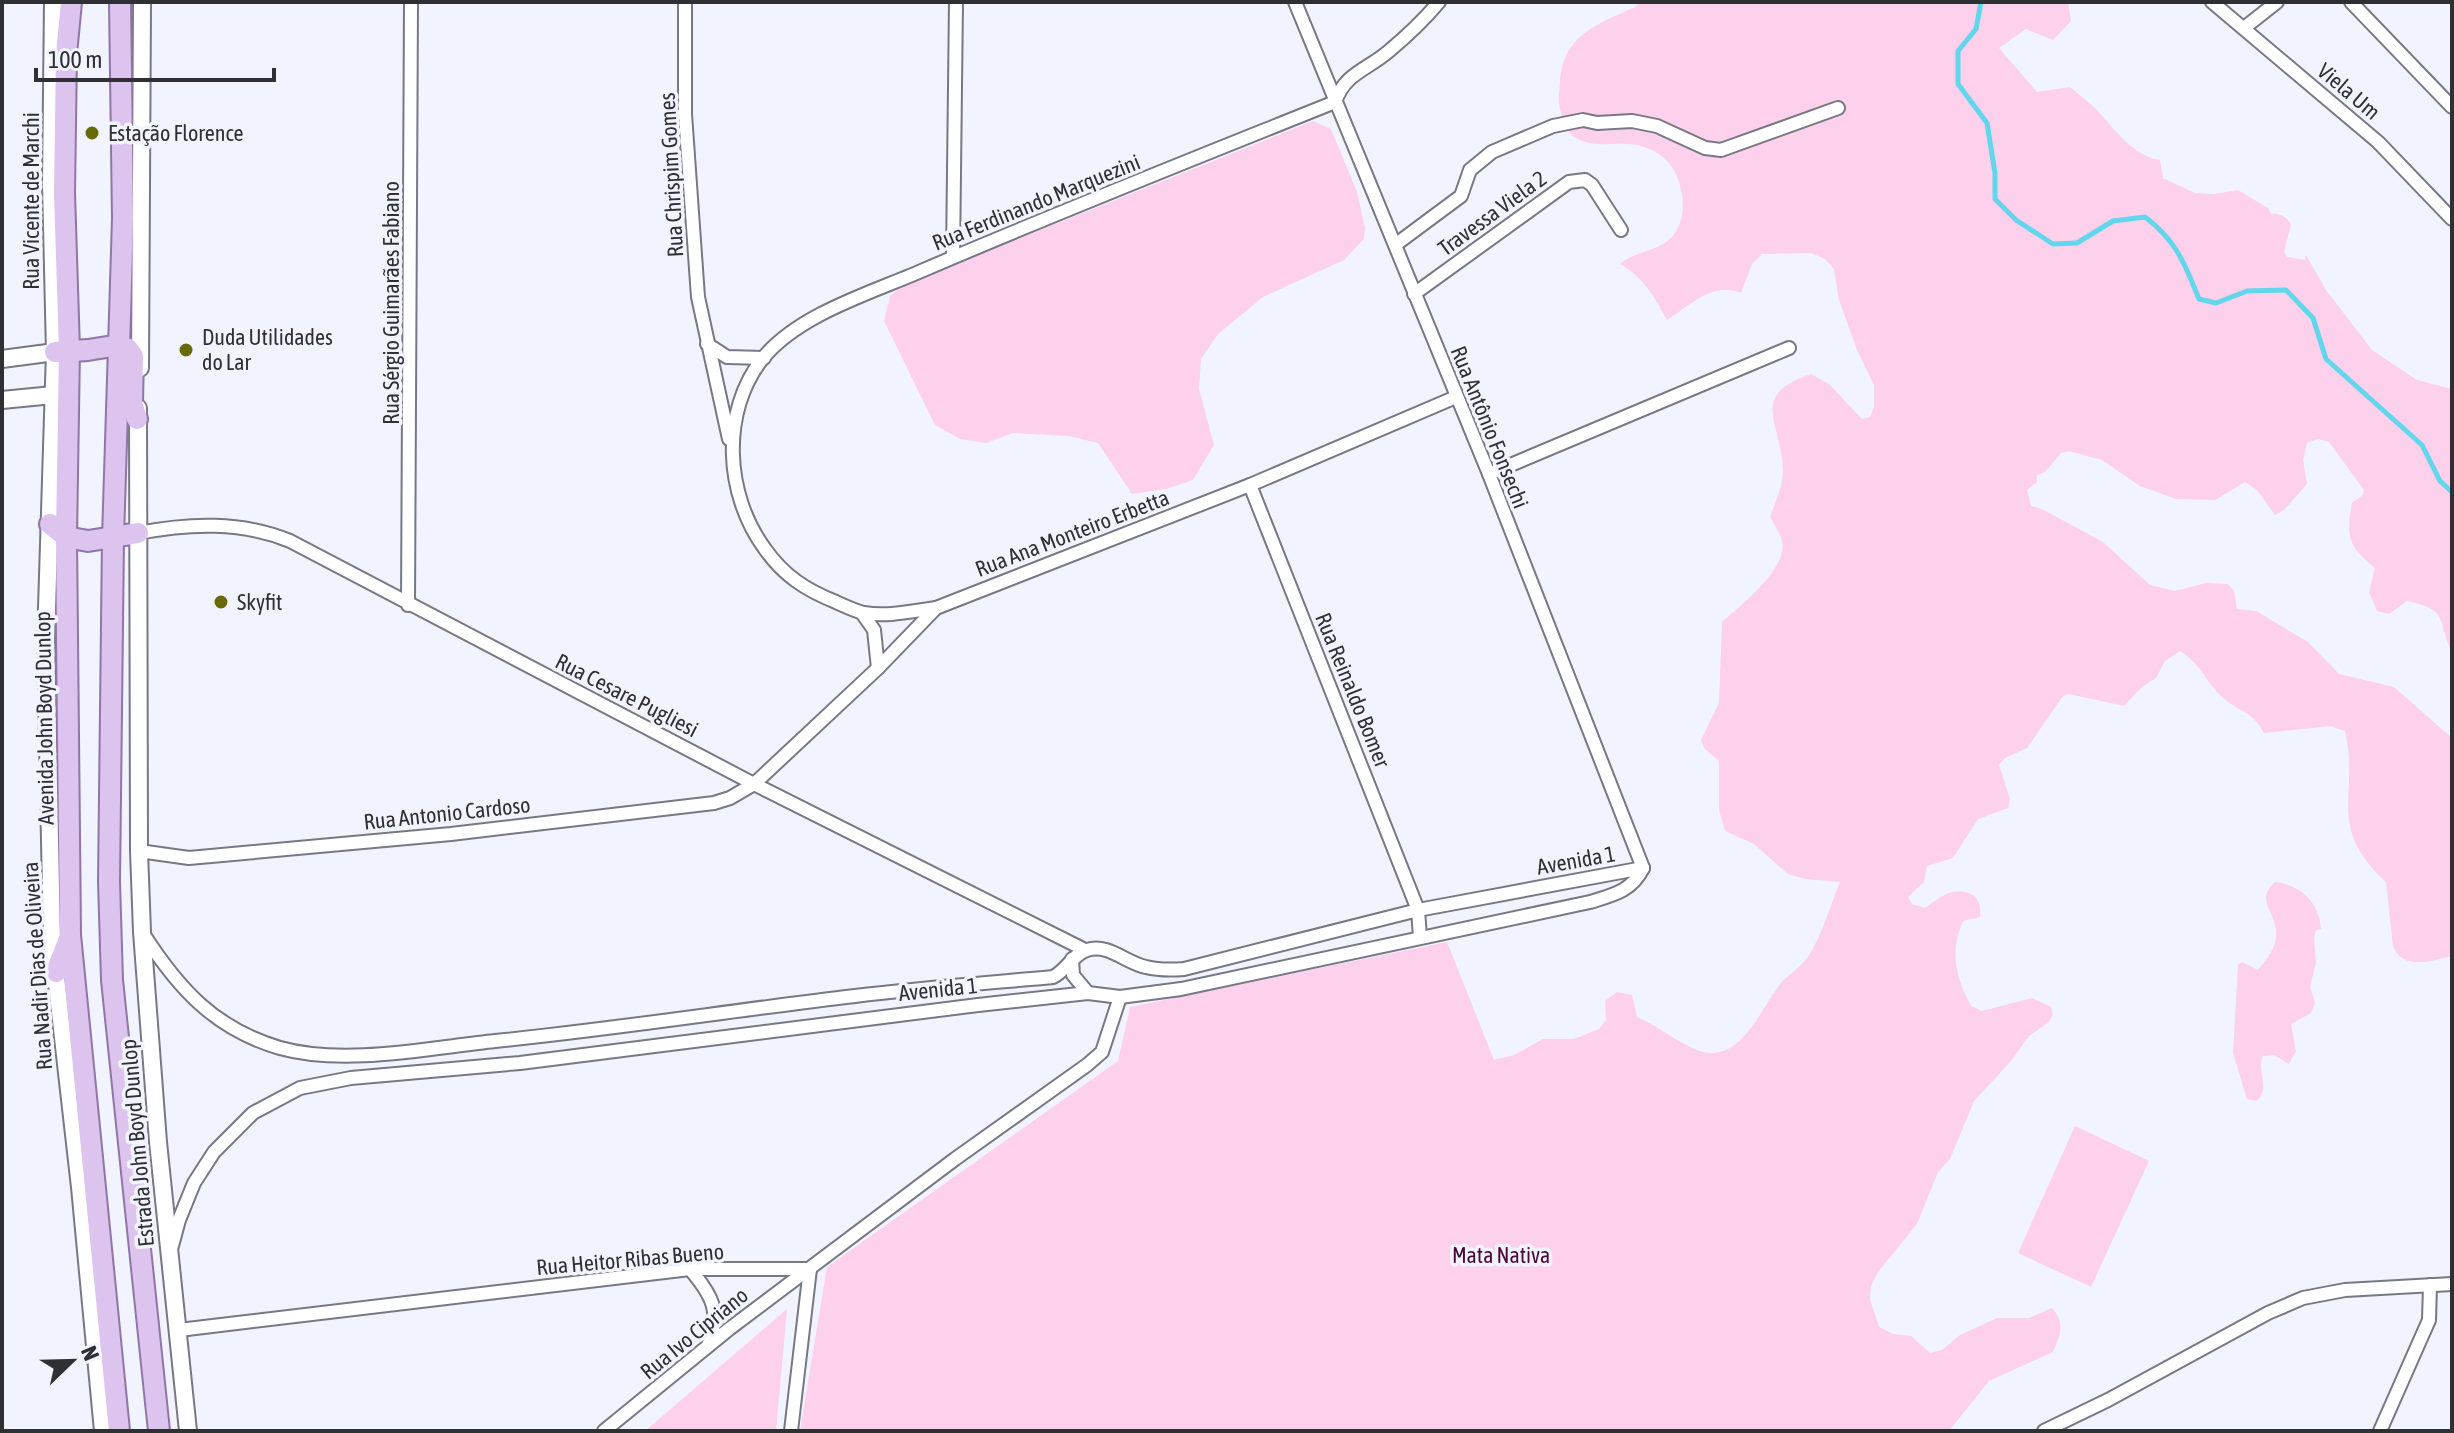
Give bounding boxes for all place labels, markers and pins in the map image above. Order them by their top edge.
place label: Estação Florence [108,120,244,146]
marker: Estação Florence [83,124,101,142]
place label: Duda Utilidades do Lar [202,324,333,375]
marker: Duda Utilidades do Lar [177,341,195,359]
place label: Skyfit [237,589,282,615]
marker: Skyfit [212,593,230,611]

